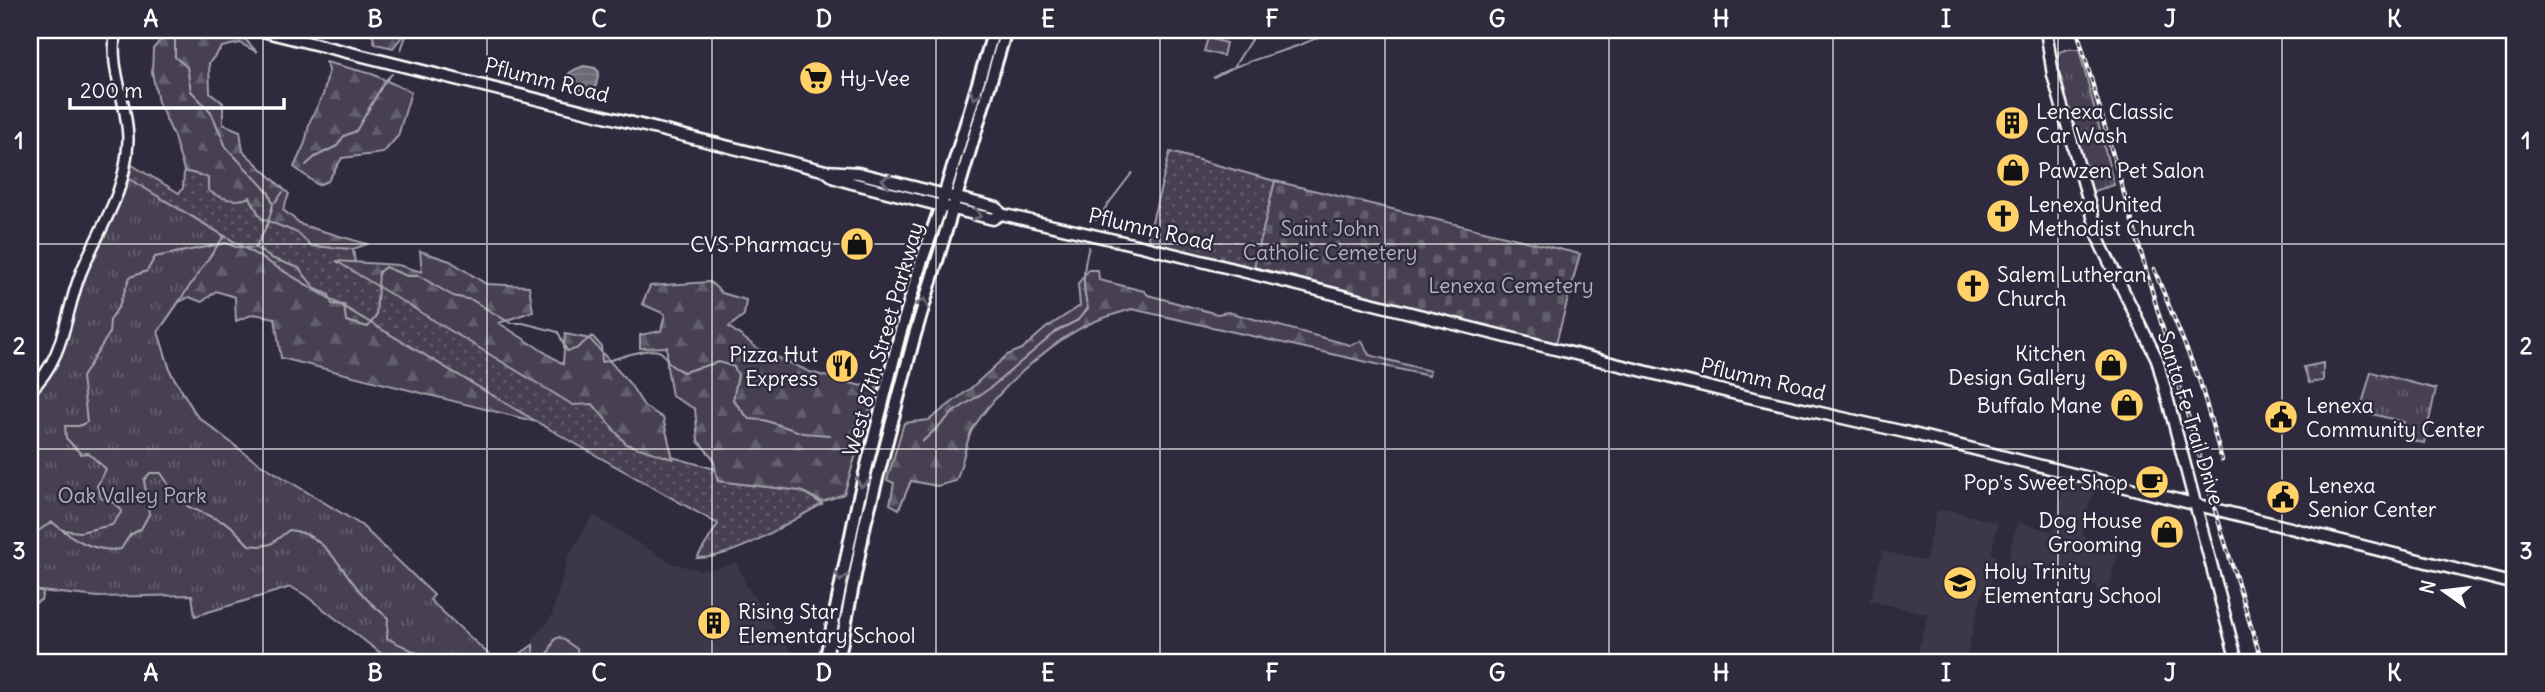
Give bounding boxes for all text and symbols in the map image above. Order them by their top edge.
text: A [144,4,159,33]
text: B [367,4,383,33]
text: C [591,4,607,33]
text: D [816,4,832,33]
text: E [1041,4,1055,33]
text: F [1265,4,1279,33]
text: G [1489,4,1505,33]
text: H [1713,4,1729,33]
text: I [1941,4,1951,33]
text: J [2164,4,2176,33]
text: K [2387,4,2402,33]
street label: Pflumm Road [482,51,612,109]
supermarket icon: Hy-Vee [797,59,835,97]
place label: Hy-Vee [840,65,910,92]
scale bar [70,66,284,110]
text: 200 m [80,77,143,104]
one-way arrow [968,89,983,101]
place label: Lenexa Classic Car Wash [2036,98,2174,149]
building icon: Lenexa Classic Car Wash [1993,104,2031,142]
text: 1 [14,126,24,155]
text: 1 [2521,126,2531,155]
shop icon: Pawzen Pet Salon [1994,151,2032,189]
place label: Pawzen Pet Salon [2038,157,2204,184]
one-way arrow [880,174,892,188]
place label: Lenexa United Methodist Church [2028,191,2195,242]
church icon: Lenexa United Methodist Church [1984,197,2022,235]
street label: Pflumm Road [1086,202,1216,256]
one-way arrow [971,207,983,221]
park label: Saint John Catholic Cemetery [1243,215,1417,266]
street label: West 87th Street Parkway [837,219,929,459]
shop icon: CVS Pharmacy [838,225,876,263]
place label: CVS Pharmacy [690,231,832,258]
place label: Salem Lutheran Church [1997,261,2147,312]
church icon: Salem Lutheran Church [1954,267,1992,305]
park label: Lenexa Cemetery [1428,272,1594,299]
one-way arrow [915,298,930,310]
street label: Santa Fe Trail Drive [2152,328,2230,508]
text: 2 [13,331,26,360]
text: 2 [2520,331,2533,360]
place label: Kitchen Design Gallery [1948,340,2086,391]
place label: Pizza Hut Express [729,341,818,392]
shop icon: Kitchen Design Gallery [2092,346,2130,384]
restaurant icon: Pizza Hut Express [823,347,861,385]
street label: Pflumm Road [1698,352,1828,406]
shop icon: Buffalo Mane [2108,386,2146,424]
place label: Buffalo Mane [1977,392,2102,419]
place label: Lenexa Community Center [2306,392,2485,443]
public building icon: Lenexa Community Center [2262,398,2300,436]
cafe icon: Pop's Sweet Shop [2133,463,2171,501]
place label: Pop's Sweet Shop [1964,469,2128,496]
place label: Lenexa Senior Center [2308,472,2437,523]
one-way arrow [856,477,870,489]
public building icon: Lenexa Senior Center [2264,478,2302,516]
park label: Oak Valley Park [57,482,207,509]
place label: Dog House Grooming [2039,507,2142,558]
shop icon: Dog House Grooming [2148,513,2186,551]
text: 3 [12,536,26,565]
text: 3 [2519,536,2533,565]
north arrow [2408,556,2478,626]
place label: Holy Trinity Elementary School [1984,558,2161,609]
school or university icon: Holy Trinity Elementary School [1941,564,1979,602]
one-way arrow [835,570,850,582]
text: N [2414,578,2441,596]
place label: Rising Star Elementary School [738,598,915,649]
building icon: Rising Star Elementary School [695,604,733,642]
text: A [144,658,159,687]
text: B [367,658,383,687]
text: C [591,658,607,687]
text: D [816,658,832,687]
text: E [1041,658,1055,687]
text: F [1265,658,1279,687]
text: G [1489,658,1505,687]
text: H [1713,658,1729,687]
text: I [1941,658,1951,687]
text: J [2164,658,2176,687]
text: K [2387,658,2402,687]

